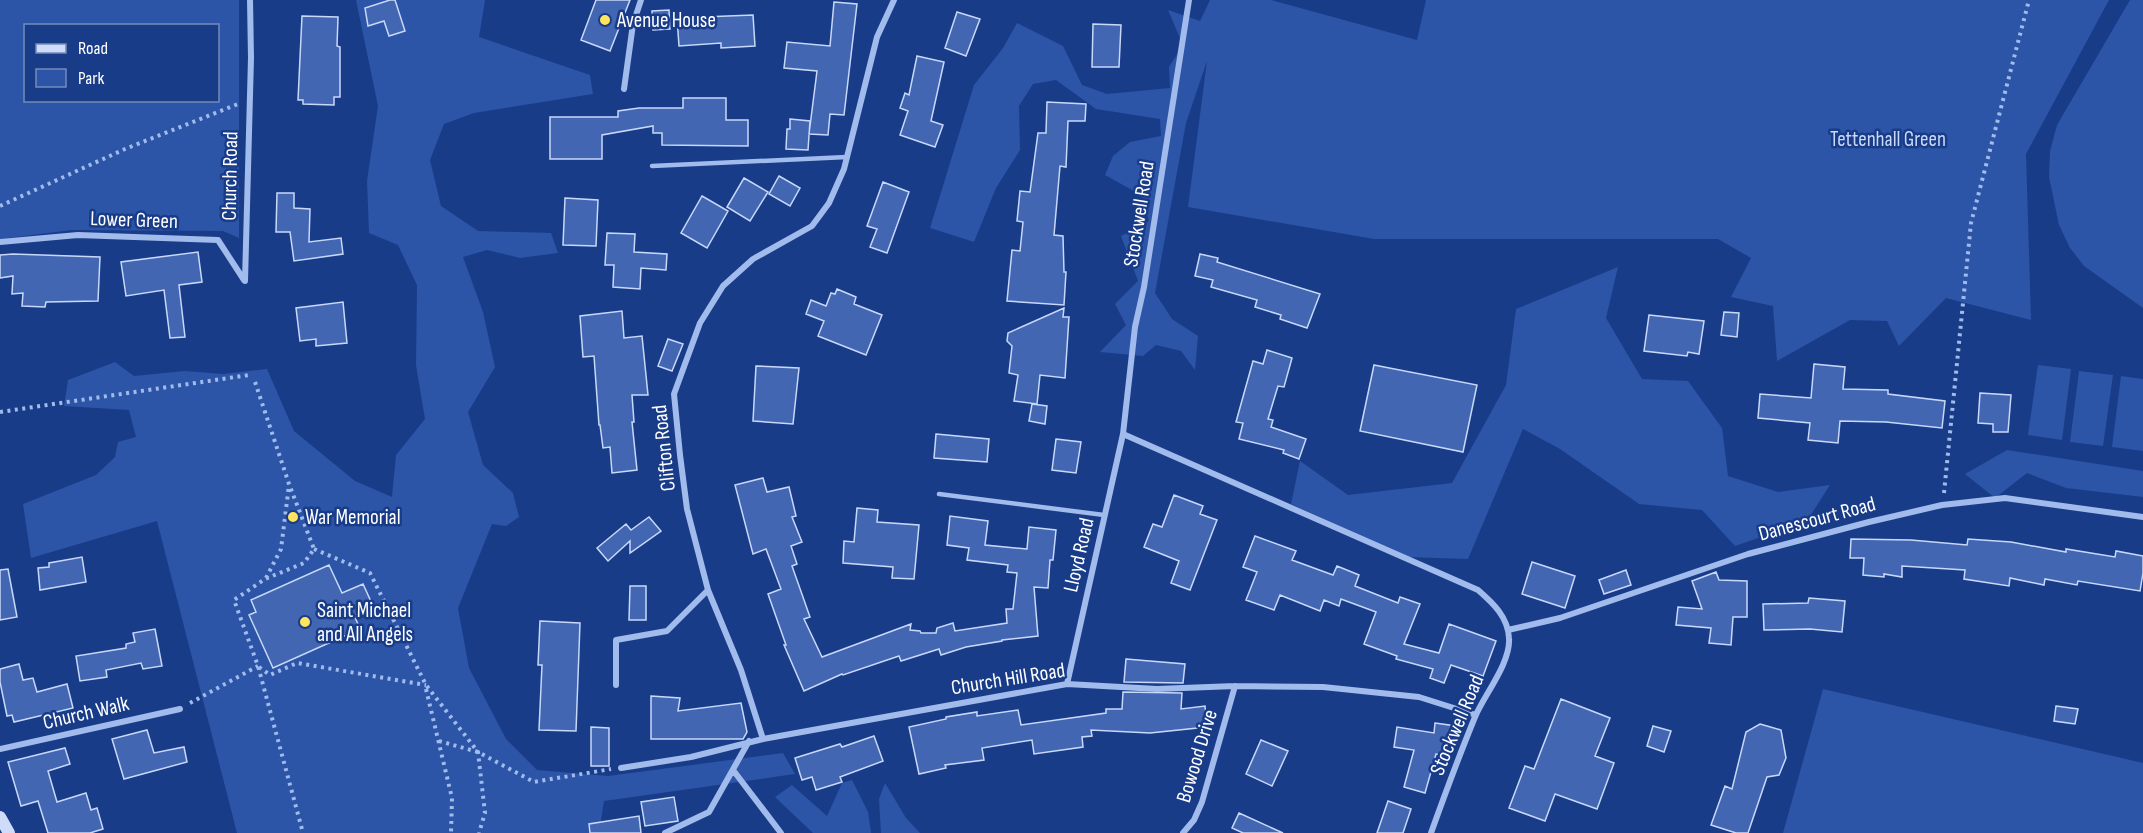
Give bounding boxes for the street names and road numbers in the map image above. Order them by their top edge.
street label: Church Road [217,131,243,221]
street label: Stockwell Road [1118,159,1160,269]
street label: Lower Green [90,206,178,234]
street label: Clifton Road [647,404,681,492]
street label: Danescourt Road [1756,491,1878,547]
street label: Lloyd Road [1058,516,1100,594]
street label: Church Hill Road [949,658,1067,700]
street label: Stockwell Road [1425,671,1489,779]
street label: Church Walk [41,691,131,735]
street label: Bowood Drive [1171,707,1223,805]

